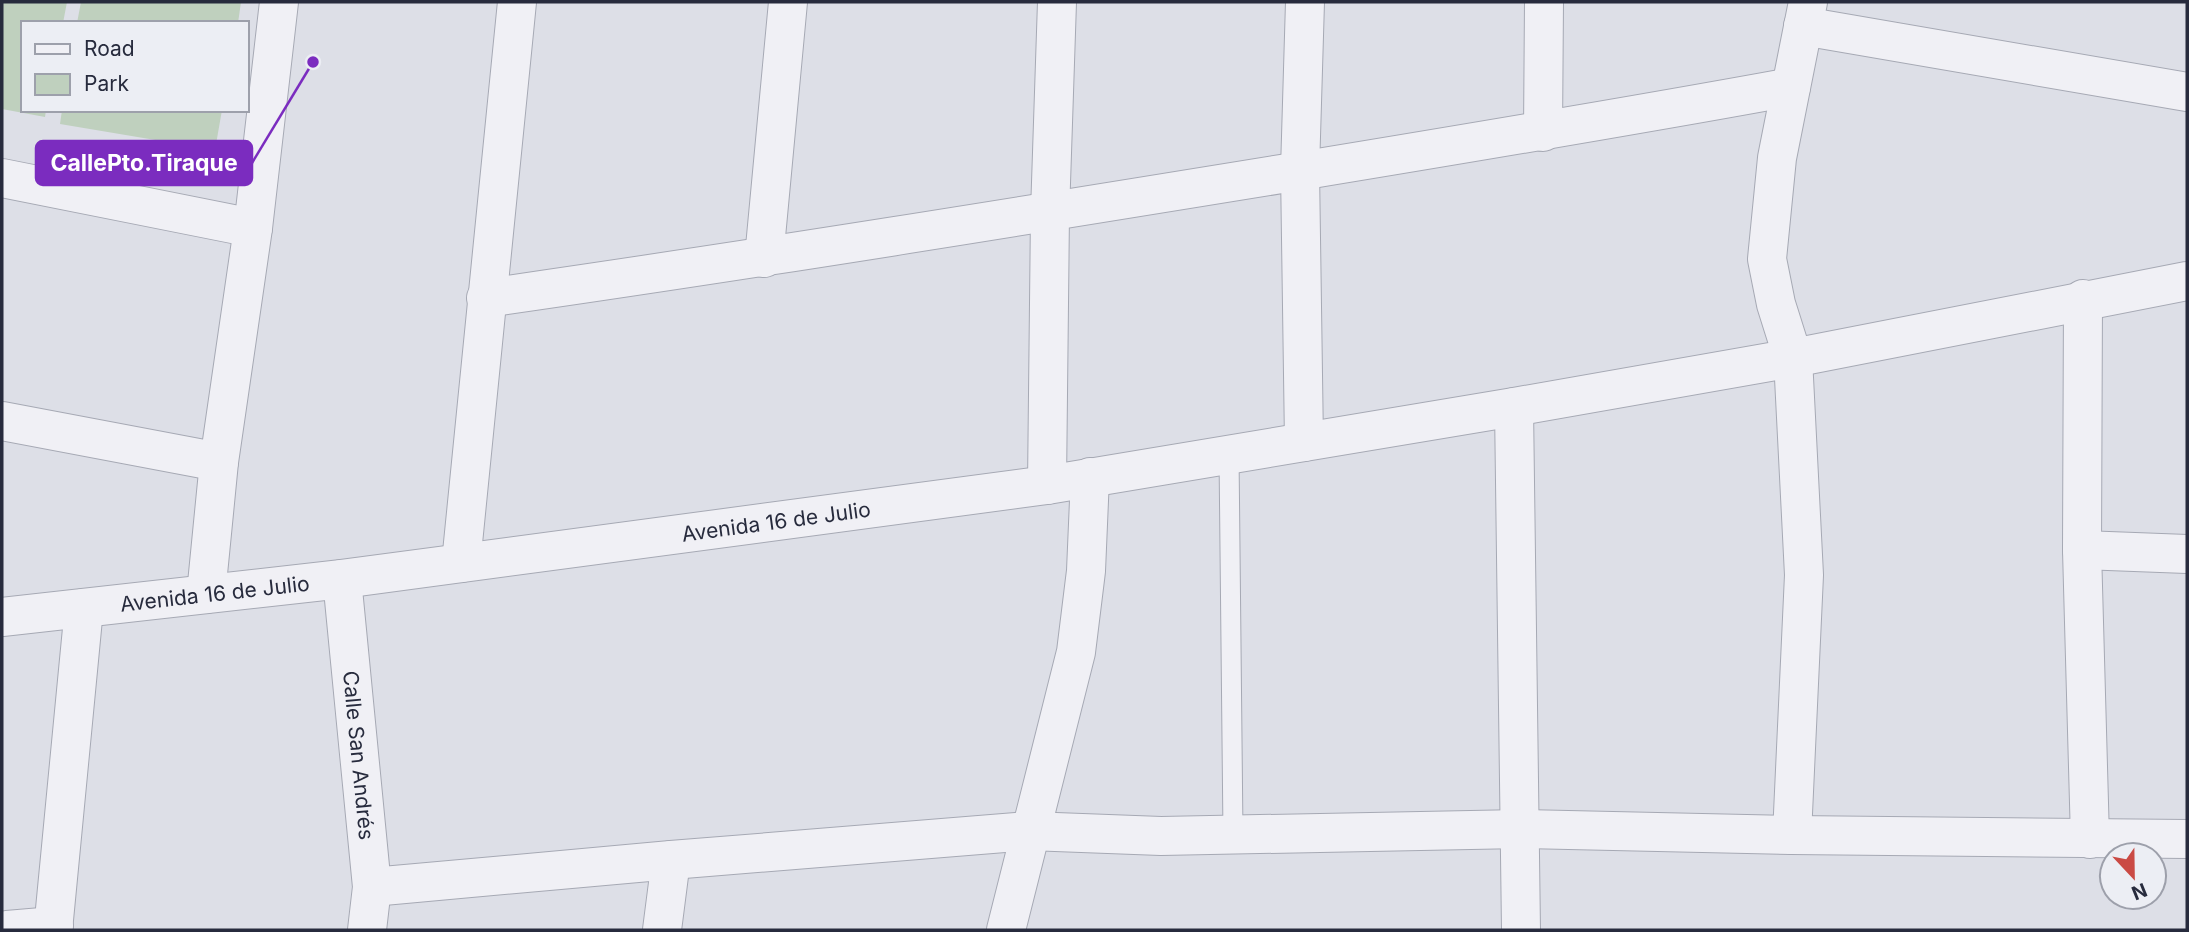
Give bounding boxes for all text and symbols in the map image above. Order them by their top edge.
legend [21,21,248,112]
text: Road [84,36,135,61]
text: Park [84,71,129,96]
callout: CallePto.Tiraque [36,141,252,185]
text: CallePto.Tiraque [50,149,238,177]
street label: Avenida 16 de Julio [680,496,872,546]
street label: Avenida 16 de Julio [119,570,311,616]
street label: Calle San Andrés [338,669,380,841]
north arrow [2098,841,2168,911]
text: N [2128,878,2150,905]

